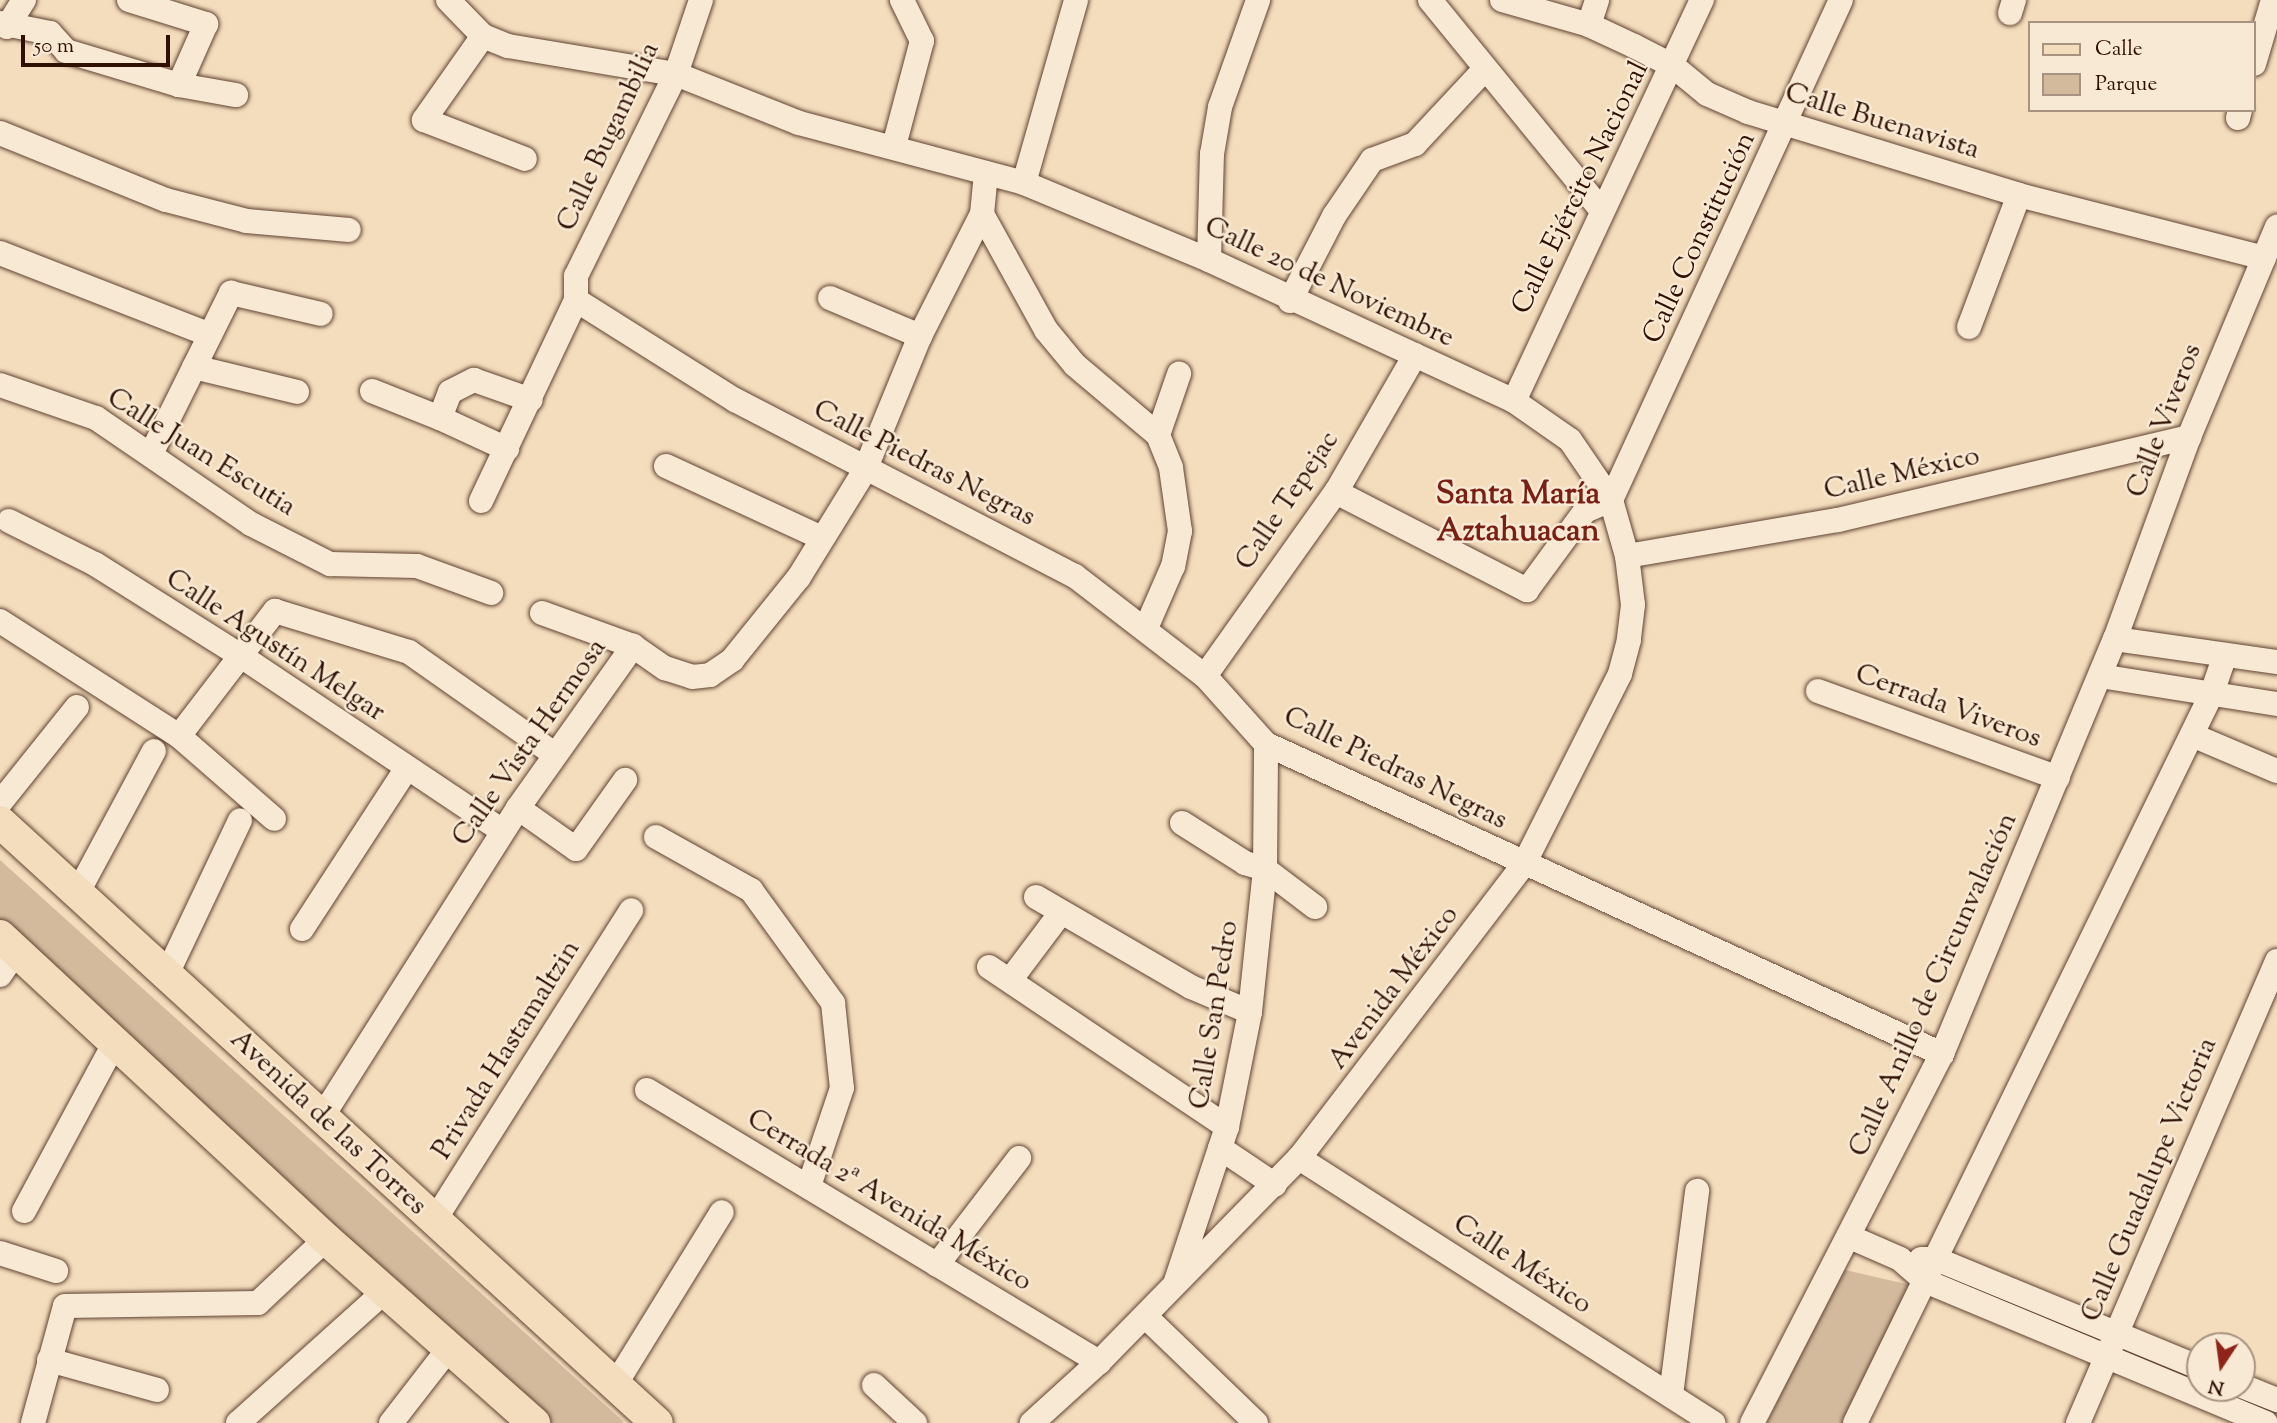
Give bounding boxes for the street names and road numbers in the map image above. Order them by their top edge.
street label: Calle Bugambilia [551,37,667,237]
street label: Calle Ejército Nacional [1505,56,1657,320]
street label: Calle Buenavista [1781,76,1983,168]
street label: Calle Constitución [1636,127,1764,349]
street label: Calle 20 de Noviembre [1199,210,1459,356]
street label: Calle Viveros [2120,339,2210,503]
street label: Calle Juan Escutia [100,381,302,525]
street label: Calle Piedras Negras [807,393,1041,535]
street label: Calle Tepejac [1229,425,1347,577]
street label: Calle México [1821,440,1983,508]
street label: Calle Agustín Melgar [159,563,391,729]
street label: Calle Vista Hermosa [446,633,614,853]
street label: Cerrada Viveros [1850,658,2046,756]
street label: Calle Piedras Negras [1278,700,1512,838]
street label: Calle Anillo de Circunvalación [1843,808,2025,1162]
street label: Avenida México [1321,899,1467,1077]
street label: Calle San Pedro [1184,918,1246,1112]
street label: Privada Hastamaltzin [426,934,588,1166]
street label: Avenida de las Torres [223,1023,433,1223]
street label: Calle Guadalupe Victoria [2075,1033,2225,1327]
street label: Cerrada 2ª Avenida México [740,1103,1038,1299]
street label: Calle México [1446,1208,1598,1322]

